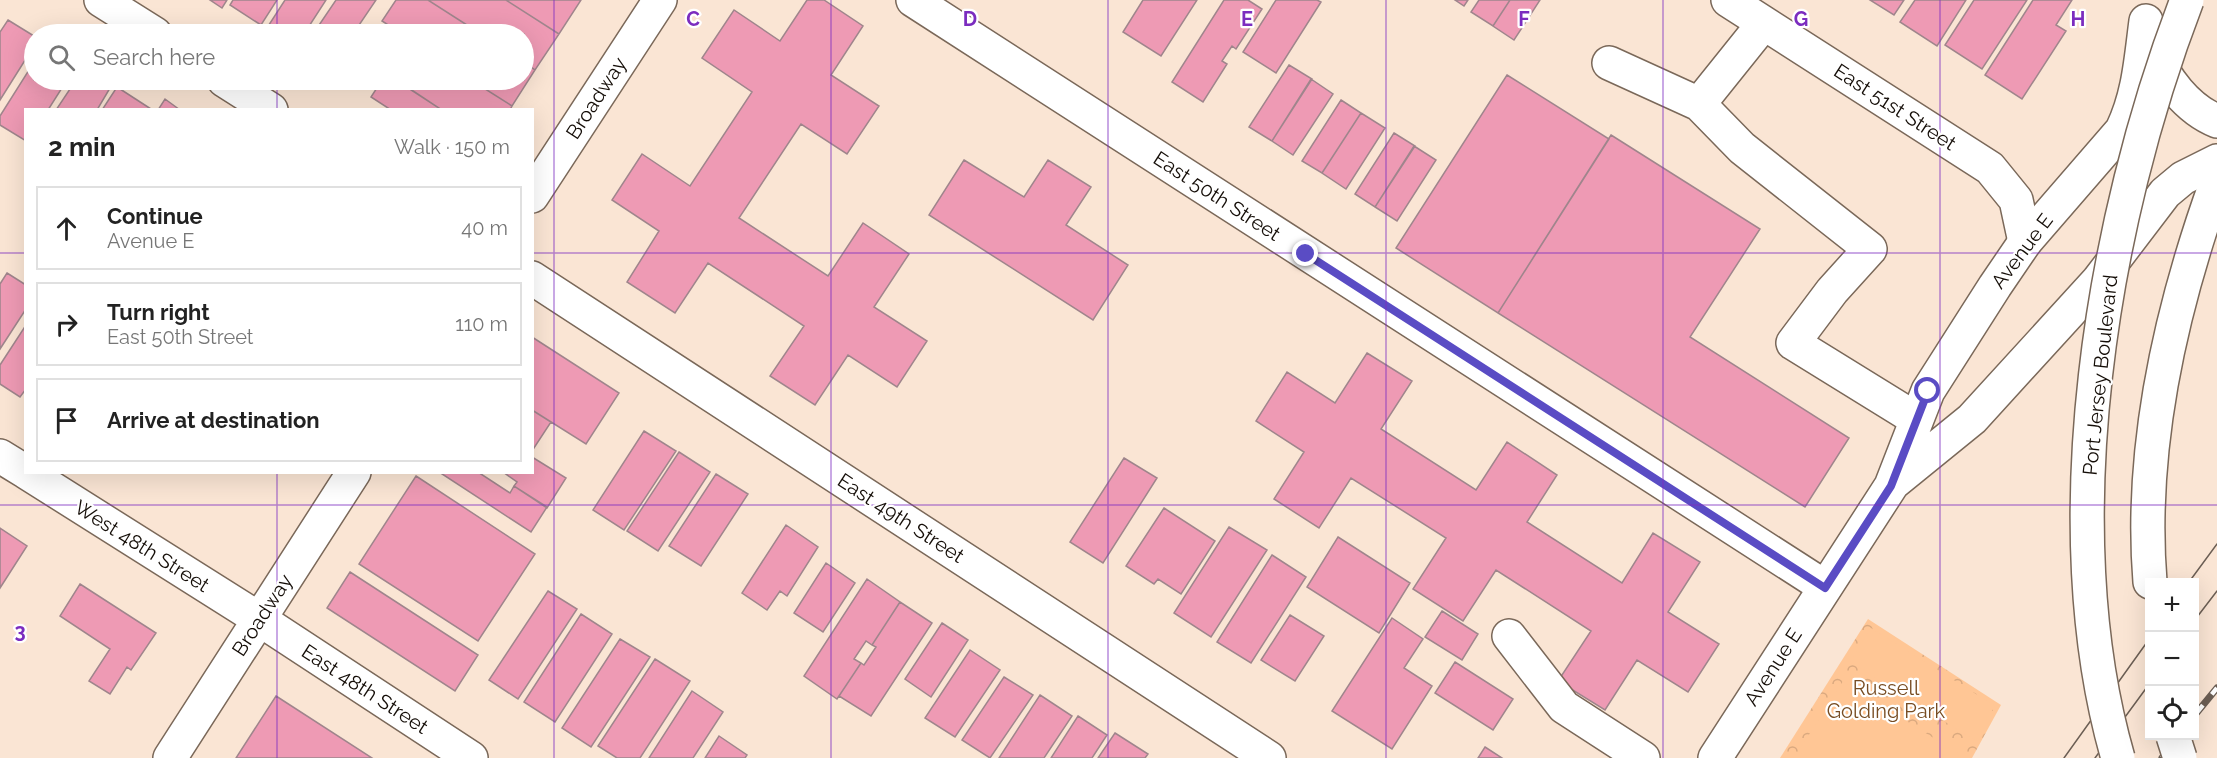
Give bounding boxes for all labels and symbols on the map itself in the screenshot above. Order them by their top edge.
text: C [686,7,700,31]
text: D [963,7,977,31]
text: E [1241,7,1253,31]
text: F [1518,7,1530,31]
text: G [1794,7,1808,31]
text: H [2071,7,2085,31]
street label: Broadway [561,52,631,143]
street label: East 51st Street [1829,59,1961,156]
street label: East 50th Street [1149,146,1285,246]
street label: Avenue E [1986,209,2058,293]
route end [1292,240,1318,266]
street label: Port Jersey Boulevard [2078,273,2122,477]
route start [1914,377,1940,403]
street label: East 49th Street [833,468,969,568]
street label: West 48th Street [70,495,214,597]
street label: Broadway [227,569,297,660]
text: 3 [14,619,26,643]
street label: Avenue E [1739,624,1807,710]
street label: East 48th Street [297,639,433,739]
park label: Russell Golding Park [1827,676,1946,723]

